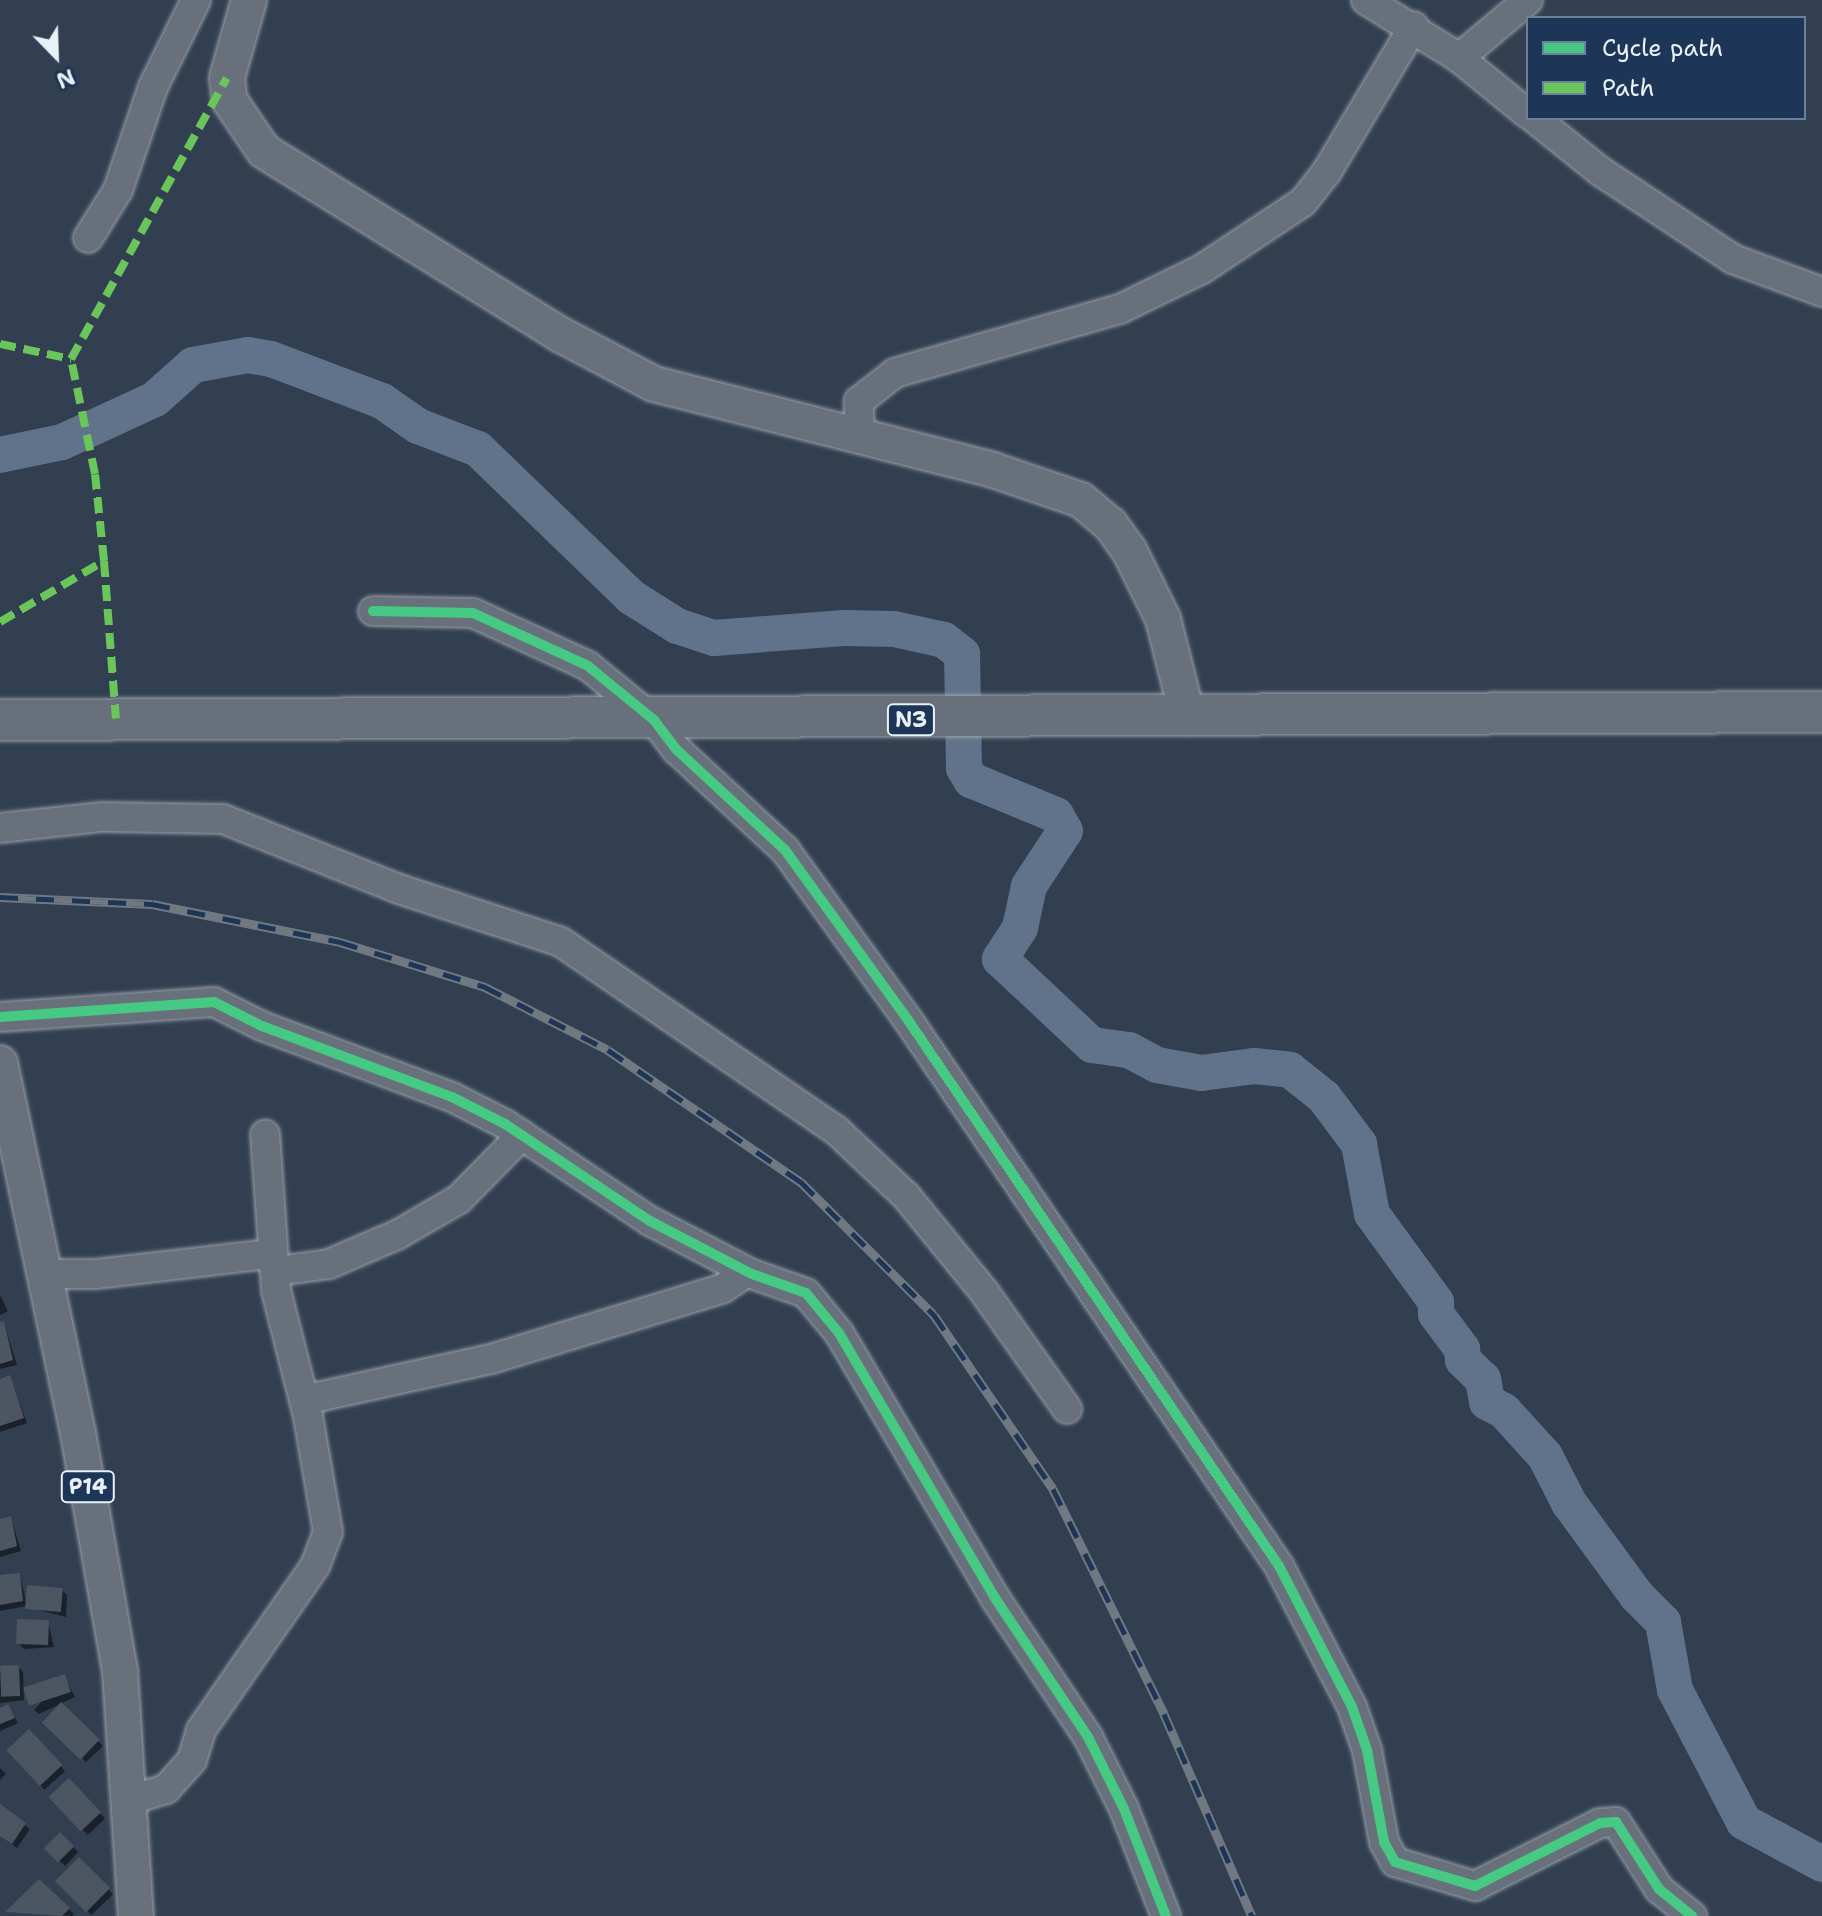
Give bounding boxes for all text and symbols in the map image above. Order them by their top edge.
north arrow [16,16,96,96]
legend [1526,16,1806,120]
text: Cycle path [1602,32,1723,64]
text: N [52,62,79,95]
text: Path [1602,72,1654,104]
road number: N3 [885,702,937,738]
road number: P14 [60,1469,116,1505]

